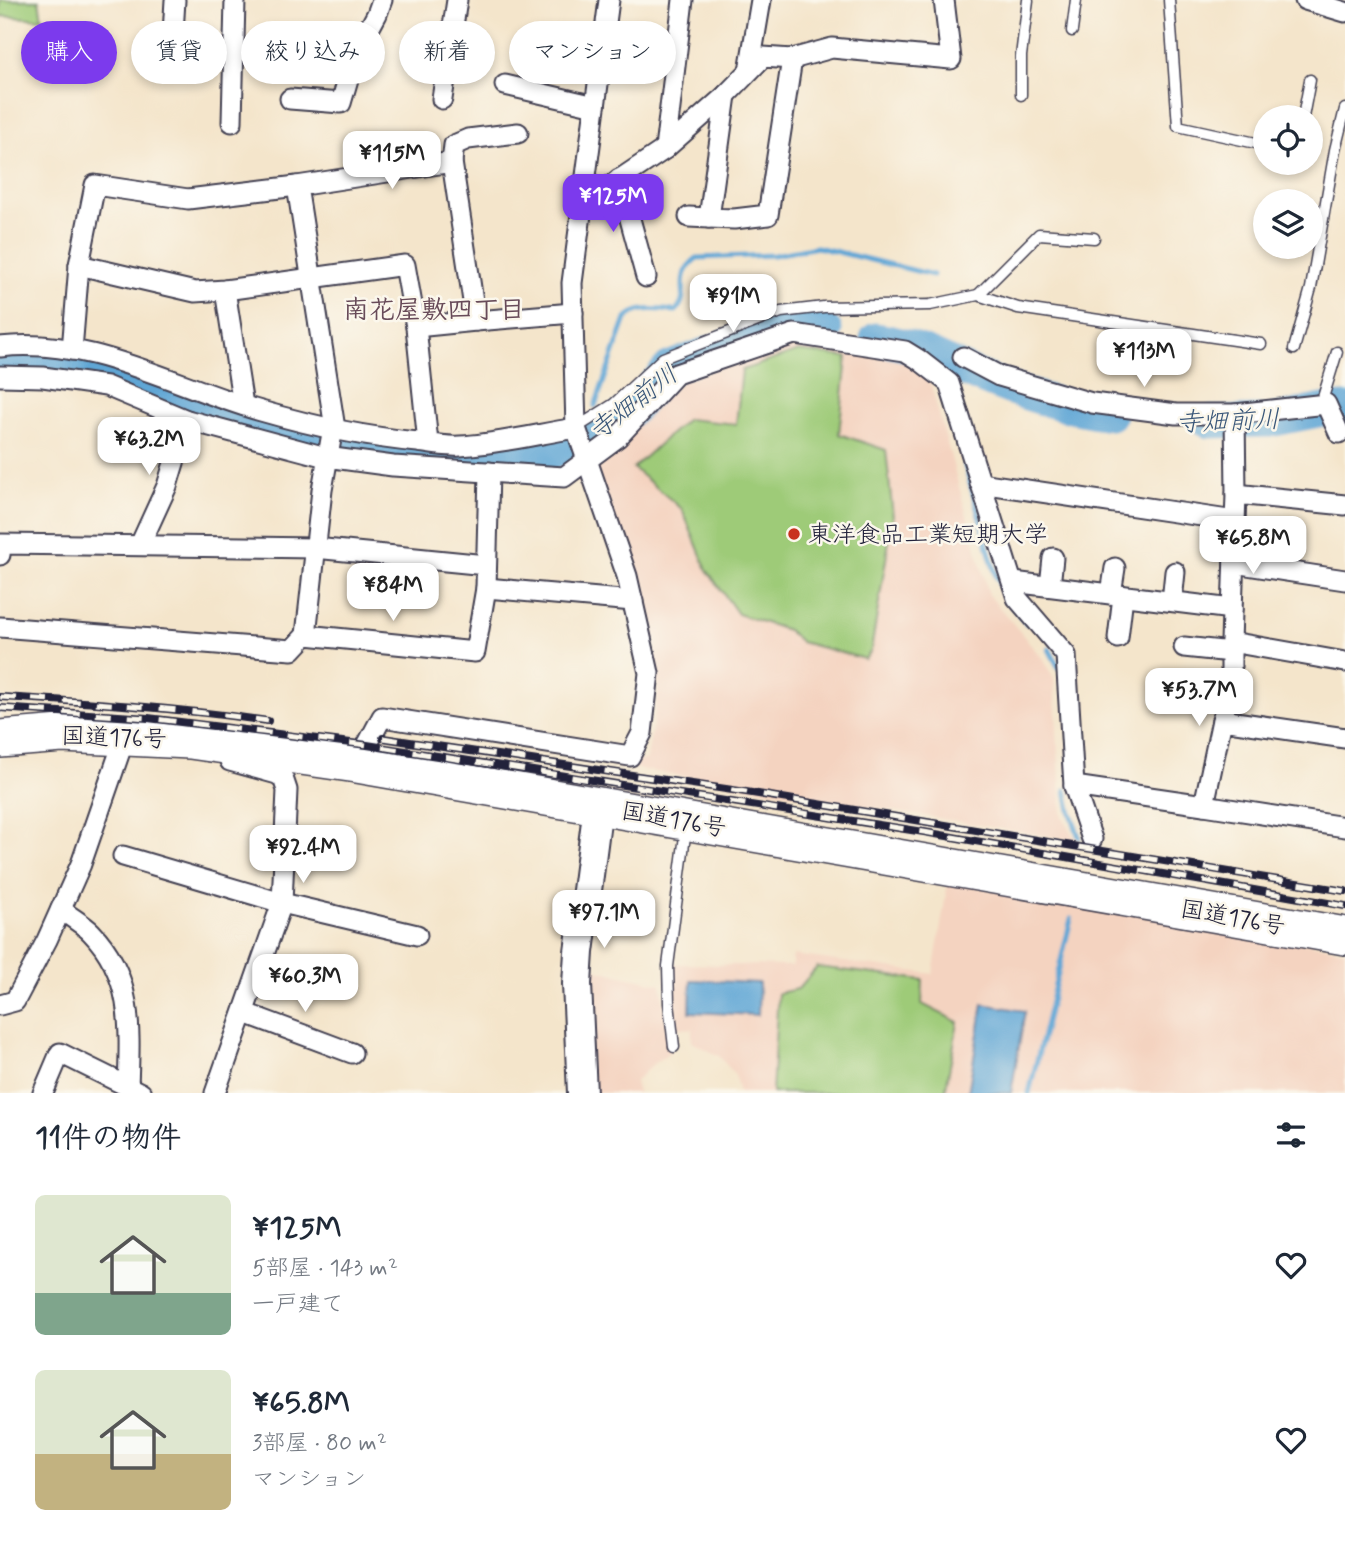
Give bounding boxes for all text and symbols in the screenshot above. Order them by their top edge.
chip: 購入 [21,21,117,84]
chip: 賃貸 [131,21,227,84]
chip: 絞り込み [241,21,385,84]
chip: 新着 [399,21,495,84]
chip: マンション [509,21,676,84]
map controls [1253,105,1323,259]
button: locate [1253,105,1323,175]
pin: ¥115M [343,132,441,191]
text: ¥115M [359,139,425,169]
pin: ¥125M [564,174,662,234]
text: ¥125M [579,182,647,212]
button: layers [1253,189,1323,259]
pin: ¥91M [692,274,774,334]
text: ¥91M [706,282,760,312]
district label: 南花屋敷四丁目 [343,294,525,328]
pin: ¥113M [1095,330,1193,389]
text: ¥113M [1113,337,1176,367]
water label: 寺畑前川 [583,358,686,449]
water label: 寺畑前川 [1176,403,1281,441]
pin: ¥63.2M [92,418,206,477]
text: ¥63.2M [113,425,185,455]
pin: ¥65.8M [1196,516,1310,576]
place label: 東洋食品工業短期大学 [808,520,1048,551]
text: ¥65.8M [1215,524,1291,554]
marker: 東洋食品工業短期大学 [786,526,802,542]
pin: ¥84M [352,564,434,623]
text: ¥84M [363,571,423,601]
pin: ¥53.7M [1142,668,1256,728]
text: ¥53.7M [1161,676,1237,706]
street label: 国道176号 [60,721,168,756]
street label: 国道176号 [619,796,729,845]
pin: ¥92.4M [246,826,360,885]
text: ¥92.4M [265,833,341,863]
pin: ¥97.1M [547,890,661,950]
street label: 国道176号 [1178,894,1288,943]
text: ¥97.1M [568,898,640,928]
pin: ¥60.3M [248,954,362,1014]
text: ¥60.3M [268,962,342,992]
icon: filters [1272,1116,1310,1154]
text: 11件の物件 [35,1119,181,1158]
text: ¥125M [252,1209,342,1248]
icon: home [91,1223,175,1307]
icon: heart [1272,1246,1310,1284]
text: 5部屋 · 143 m² [252,1254,398,1284]
text: 一戸建て [252,1290,344,1320]
text: ¥65.8M [252,1384,350,1423]
icon: home [91,1398,175,1482]
icon: heart [1272,1421,1310,1459]
text: 3部屋 · 80 m² [252,1429,387,1459]
text: マンション [252,1465,366,1495]

